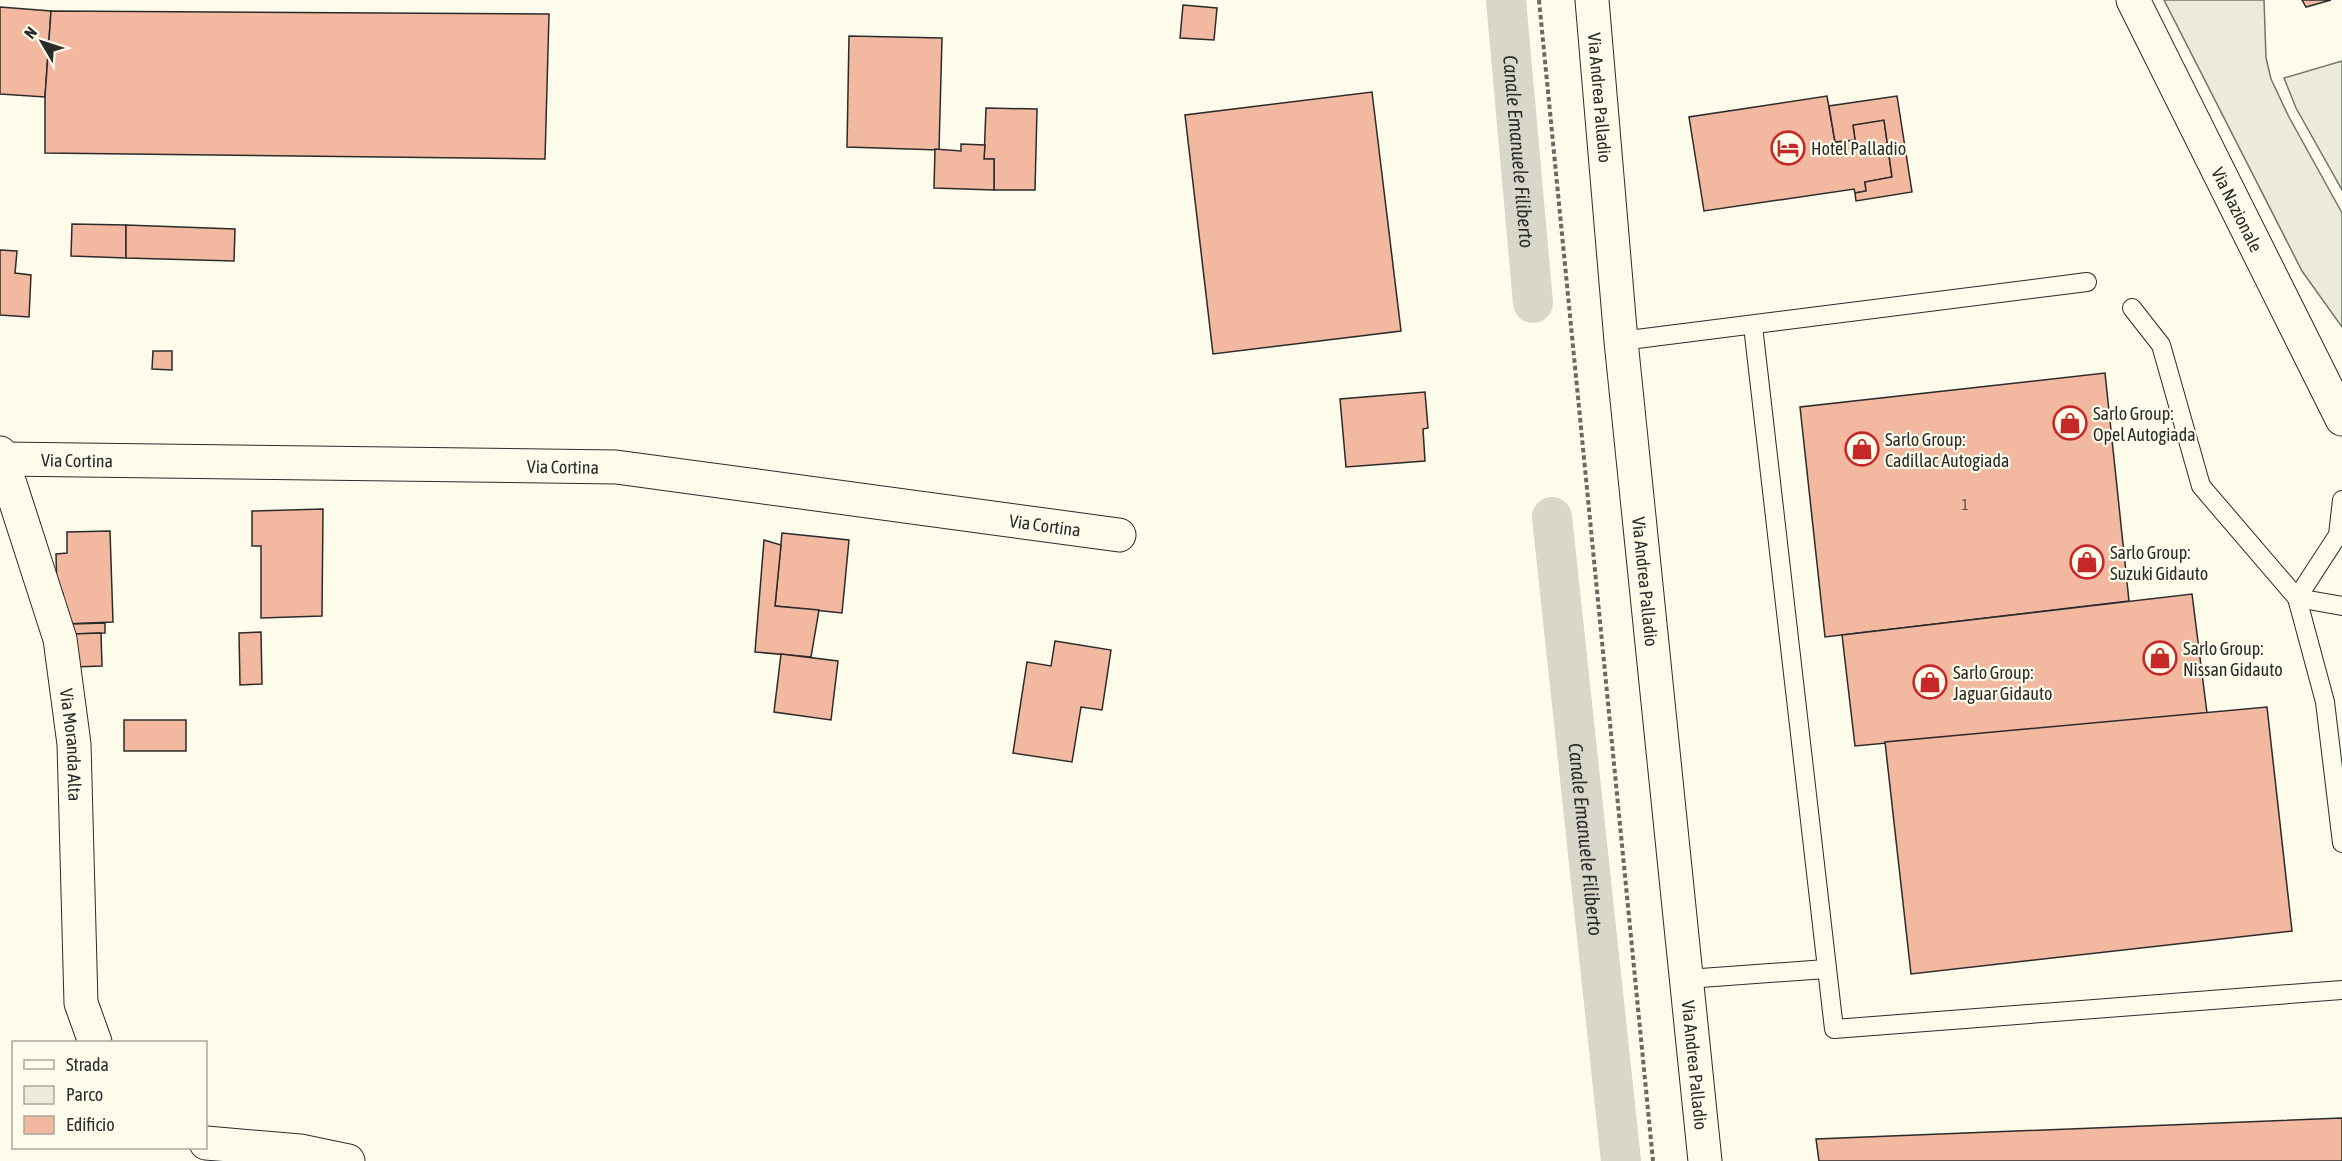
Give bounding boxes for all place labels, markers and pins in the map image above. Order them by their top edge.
hotel icon: Hotel Palladio [1770,130,1806,166]
place label: Hotel Palladio [1811,138,1906,159]
place label: Sarlo Group: Opel Autogiada [2093,403,2196,445]
shop icon: Sarlo Group: Opel Autogiada [2052,405,2088,441]
place label: Sarlo Group: Cadillac Autogiada [1885,429,2009,471]
shop icon: Sarlo Group: Cadillac Autogiada [1844,431,1880,467]
place label: Sarlo Group: Suzuki Gidauto [2110,542,2208,584]
shop icon: Sarlo Group: Suzuki Gidauto [2069,544,2105,580]
place label: Sarlo Group: Nissan Gidauto [2183,638,2283,680]
shop icon: Sarlo Group: Nissan Gidauto [2142,640,2178,676]
place label: Sarlo Group: Jaguar Gidauto [1953,662,2052,704]
shop icon: Sarlo Group: Jaguar Gidauto [1912,664,1948,700]

